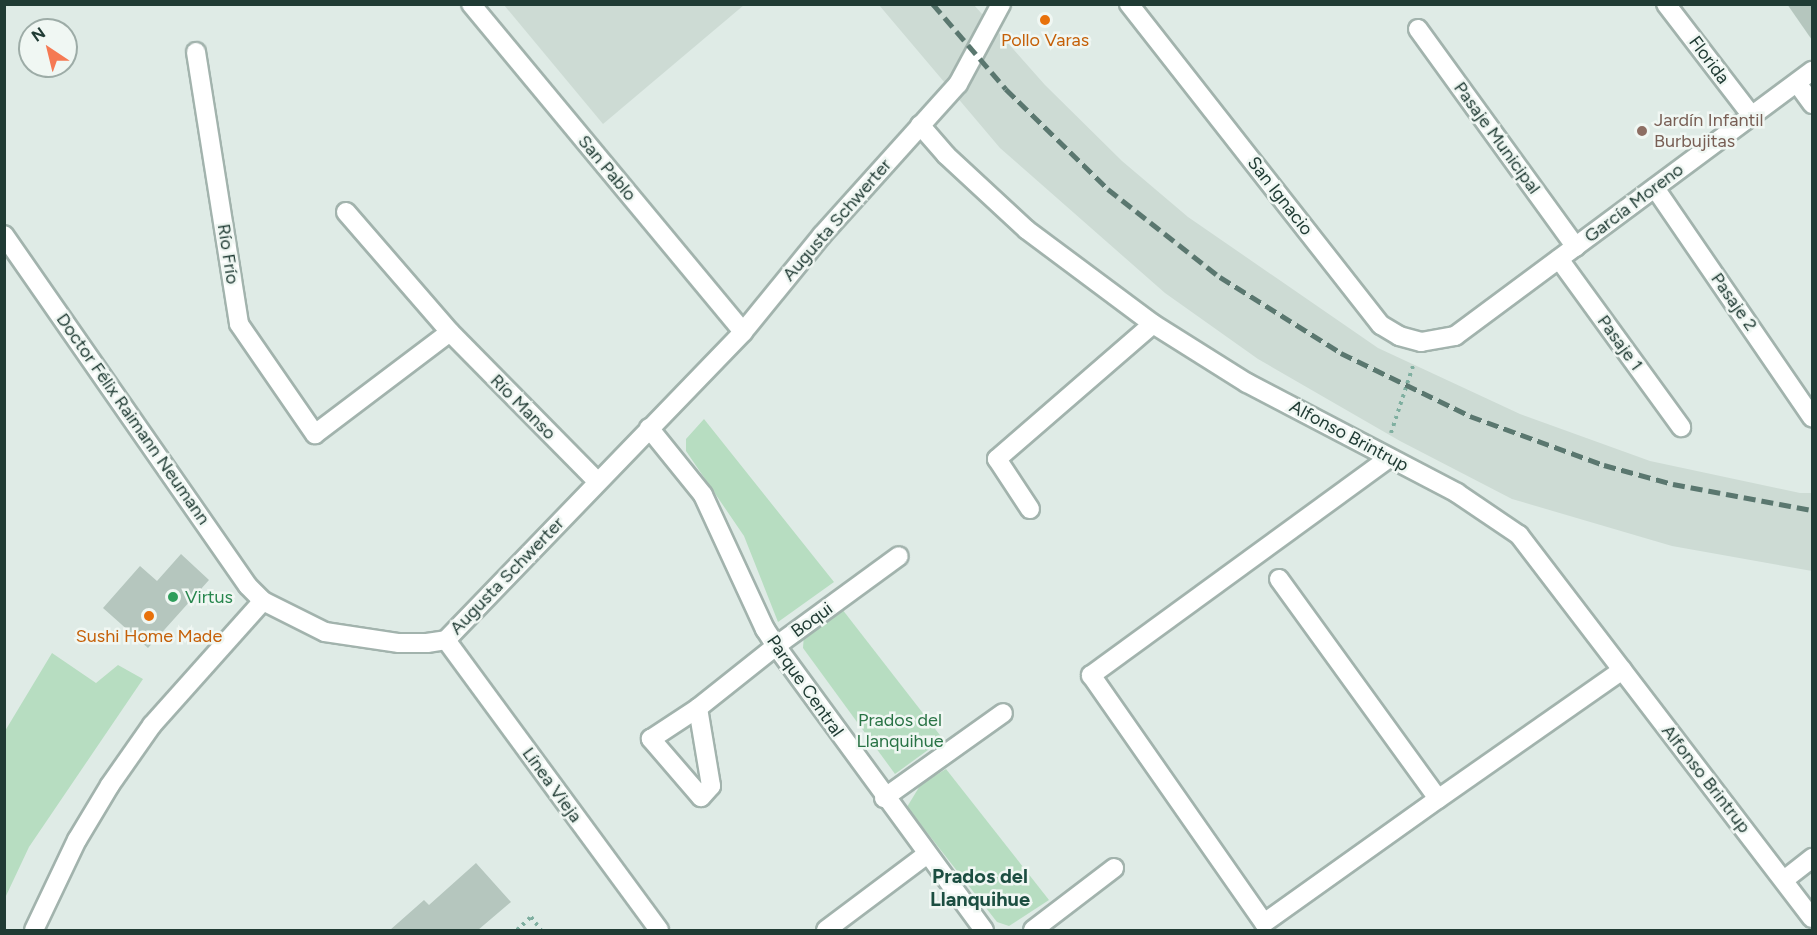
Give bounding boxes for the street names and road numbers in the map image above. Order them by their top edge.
street label: Florida [1684,32,1734,88]
street label: Pasaje Municipal [1449,78,1545,198]
street label: San Pablo [573,131,641,205]
street label: San Ignacio [1243,152,1317,240]
street label: Augusta Schwerter [778,155,896,285]
street label: García Moreno [1580,159,1688,247]
street label: Río Frío [213,222,243,286]
street label: Pasaje 2 [1706,269,1762,335]
street label: Doctor Félix Raimann Neumann [52,309,214,529]
street label: Pasaje 1 [1593,311,1647,375]
street label: Río Manso [486,370,560,444]
street label: Alfonso Brintrup [1286,396,1412,476]
street label: Augusta Schwerter [445,513,569,639]
street label: Boqui [787,598,837,642]
street label: Parque Central [762,631,848,741]
street label: Alfonso Brintrup [1657,721,1755,837]
street label: Línea Vieja [518,743,586,827]

